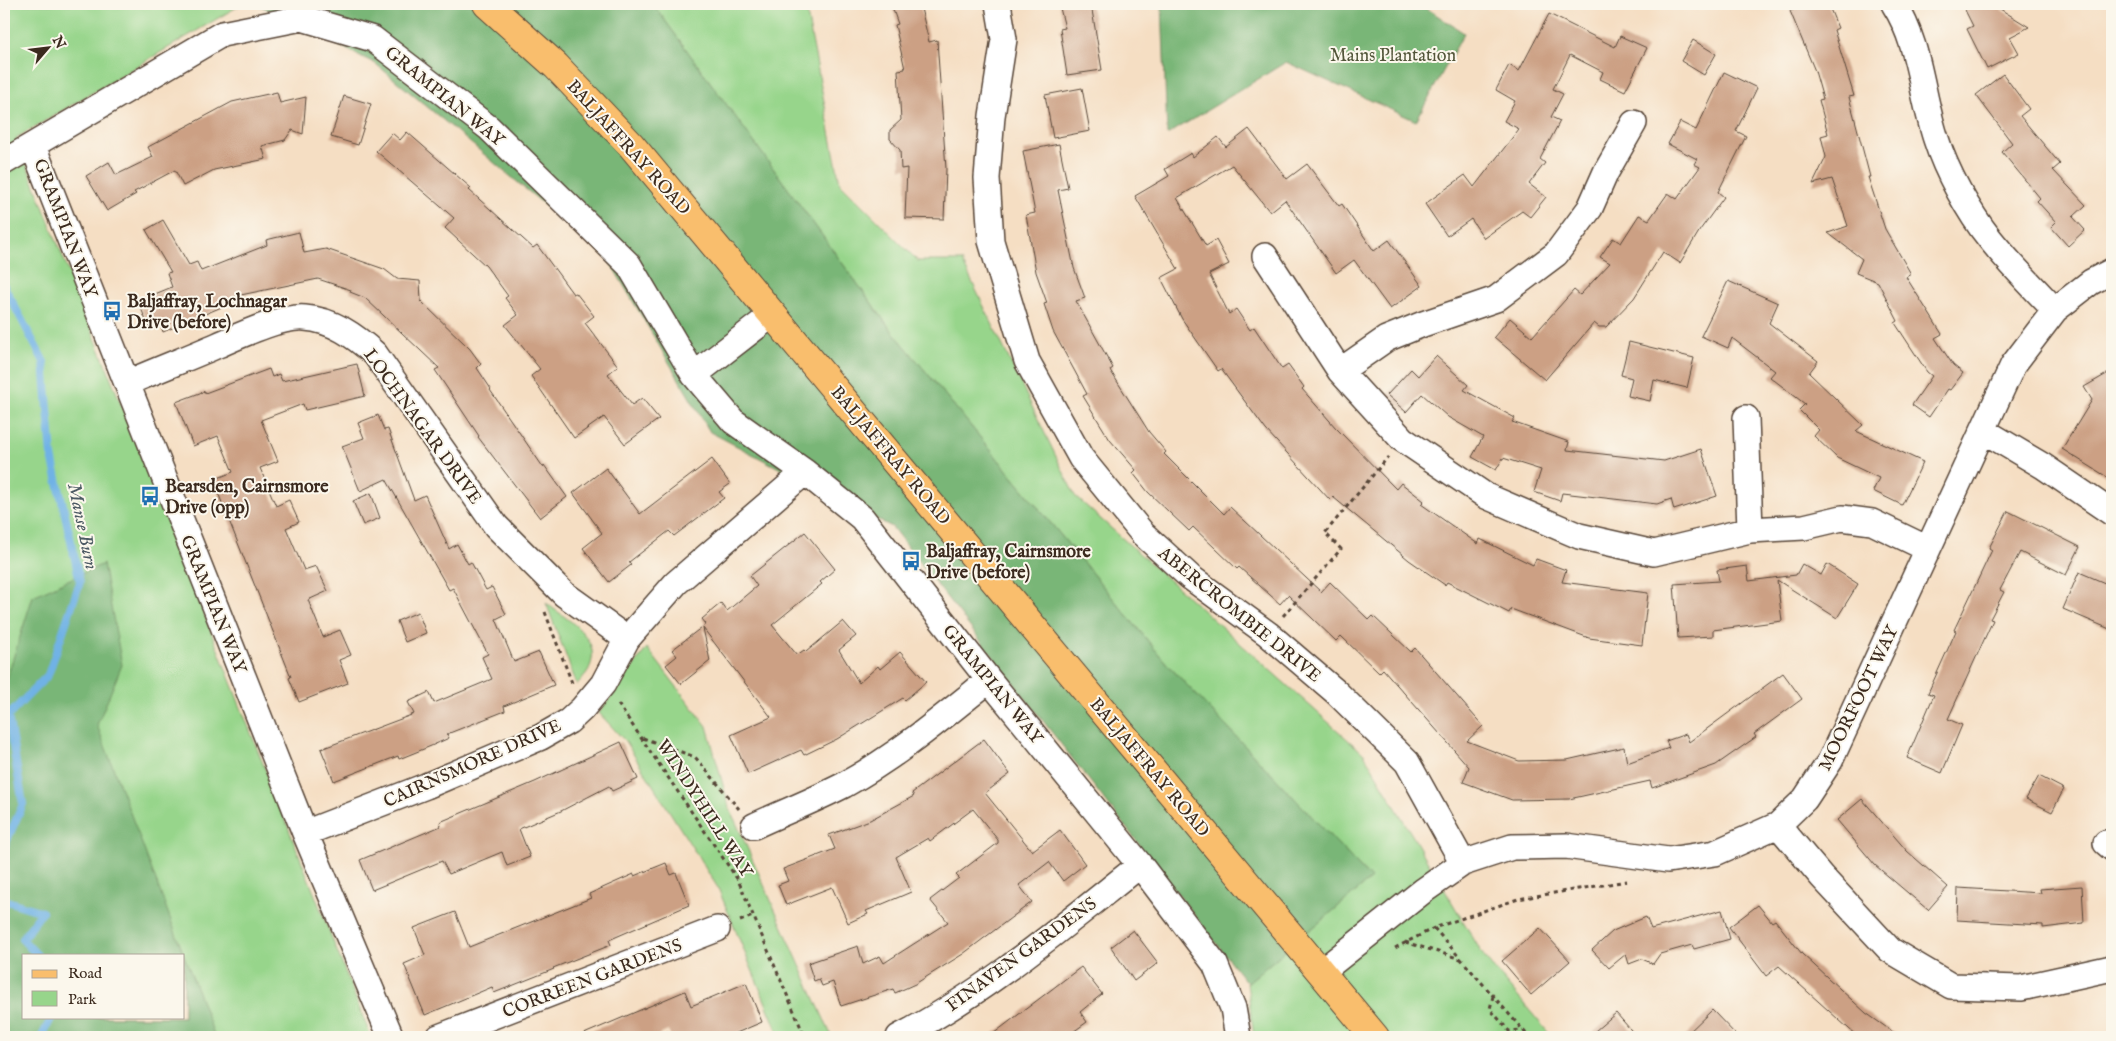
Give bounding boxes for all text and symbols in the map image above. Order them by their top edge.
north arrow [22,22,72,72]
text: N [47,32,69,52]
street label: GRAMPIAN WAY [380,42,509,153]
park label: Mains Plantation [1330,45,1456,68]
street label: BALJAFFRAY ROAD [561,75,695,221]
street label: GRAMPIAN WAY [27,156,102,302]
place label: Baljaffray, Lochnagar Drive (before) [127,291,287,335]
bus stop icon: Baljaffray, Lochnagar Drive (before) [101,300,123,322]
street label: LOCHNAGAR DRIVE [358,345,486,509]
street label: BALJAFFRAY ROAD [825,382,955,530]
place label: Bearsden, Cairnsmore Drive (opp) [165,476,329,520]
water label: Manse Burn [61,481,103,572]
bus stop icon: Bearsden, Cairnsmore Drive (opp) [139,485,161,507]
street label: GRAMPIAN WAY [174,532,251,678]
place label: Baljaffray, Cairnsmore Drive (before) [926,541,1092,585]
street label: ABERCROMBIE DRIVE [1152,542,1325,688]
bus stop icon: Baljaffray, Cairnsmore Drive (before) [900,550,922,572]
street label: GRAMPIAN WAY [937,621,1048,750]
street label: MOORFOOT WAY [1814,622,1905,775]
street label: BALJAFFRAY ROAD [1084,694,1214,842]
street label: CAIRNSMORE DRIVE [380,715,565,814]
street label: WINDYHILL WAY [650,735,757,883]
street label: FINAVEN GARDENS [942,893,1102,1018]
street label: CORREEN GARDENS [499,935,686,1024]
legend [22,954,185,1018]
text: Road [68,964,103,983]
text: Park [68,990,98,1009]

